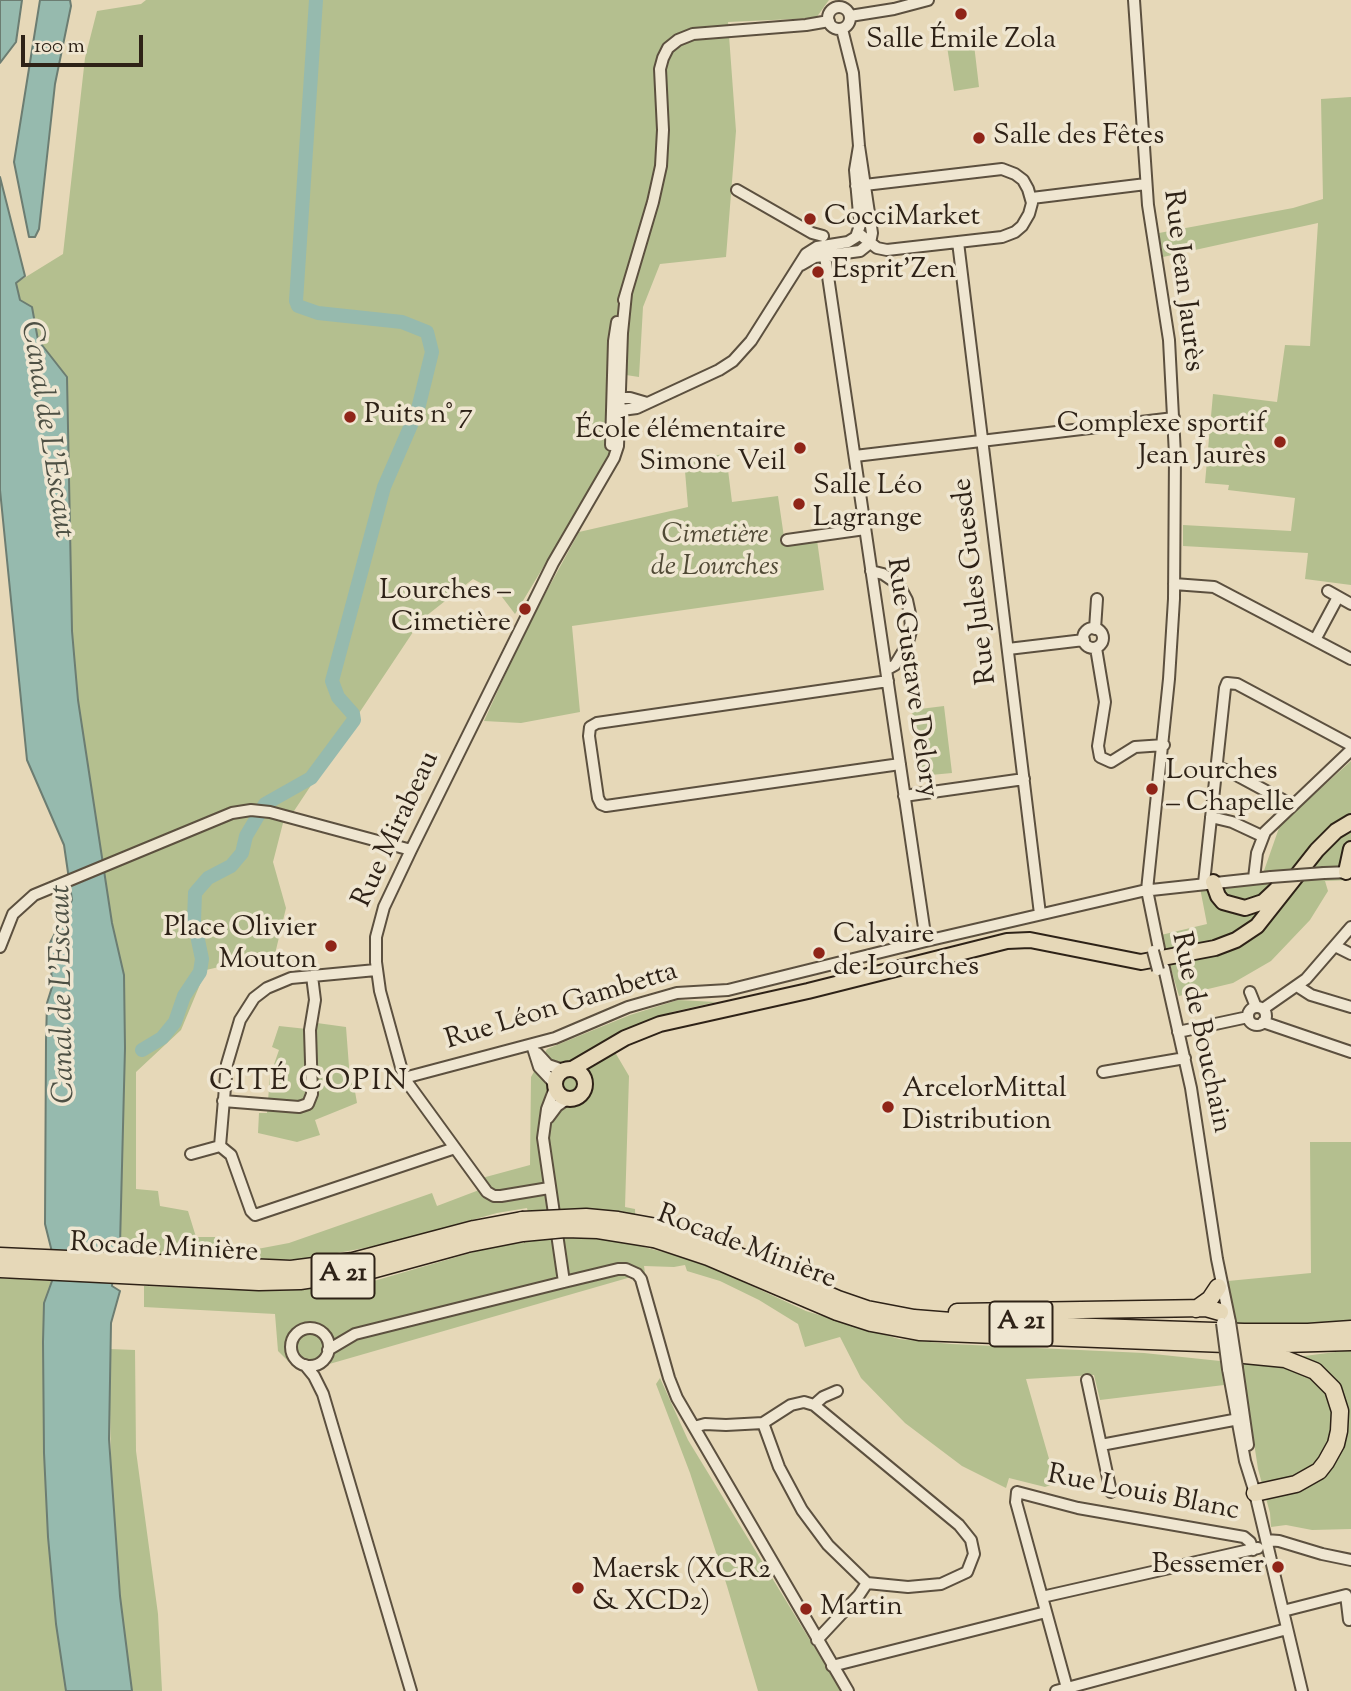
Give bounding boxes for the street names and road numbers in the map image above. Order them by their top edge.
street label: Rue Jean Jaurès [1153,188,1209,374]
street label: Rue Jules Guesde [948,476,1006,686]
street label: Rue Gustave Delory [877,556,943,800]
street label: Rue Mirabeau [347,747,449,913]
street label: Rue de Bouchain [1161,930,1237,1136]
street label: Rue Léon Gambetta [442,957,682,1059]
street label: Rocade Minière [652,1199,840,1299]
street label: Rocade Minière [69,1228,259,1272]
road number: A 21 [312,1254,374,1298]
road number: A 21 [990,1302,1052,1346]
street label: Rue Louis Blanc [1044,1460,1242,1530]

